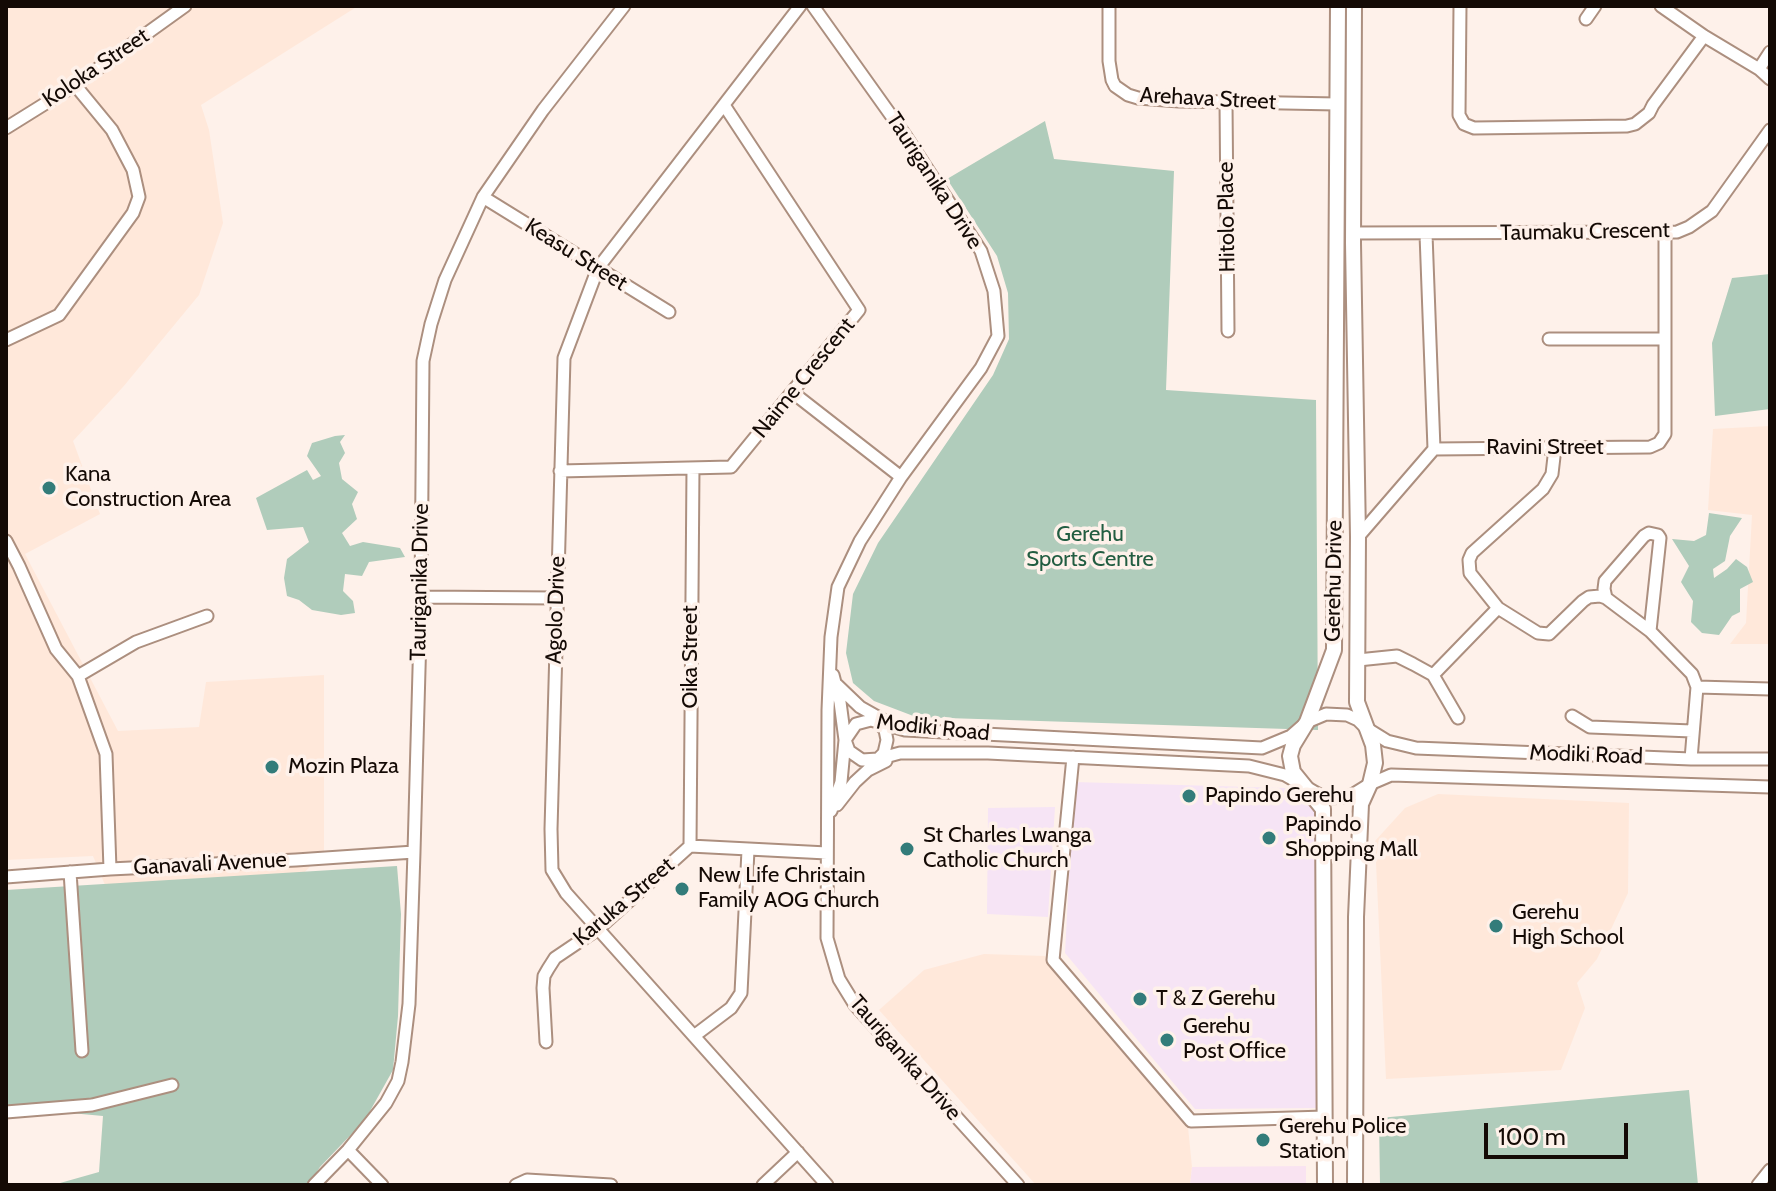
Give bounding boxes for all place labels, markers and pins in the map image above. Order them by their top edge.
place label: Kana Construction Area [65,462,231,514]
marker: Kana Construction Area [40,479,58,497]
place label: Mozin Plaza [288,754,399,780]
marker: Mozin Plaza [263,758,281,776]
place label: Papindo Gerehu [1205,783,1354,809]
marker: Papindo Gerehu [1180,787,1198,805]
place label: Papindo Shopping Mall [1285,812,1418,864]
place label: St Charles Lwanga Catholic Church [923,823,1092,874]
marker: Papindo Shopping Mall [1260,829,1278,847]
marker: St Charles Lwanga Catholic Church [898,840,916,858]
place label: New Life Christain Family AOG Church [698,863,879,914]
marker: New Life Christain Family AOG Church [673,880,691,898]
place label: Gerehu High School [1512,900,1624,952]
marker: Gerehu High School [1487,917,1505,935]
place label: T & Z Gerehu [1156,986,1275,1012]
marker: T & Z Gerehu [1131,990,1149,1008]
place label: Gerehu Post Office [1183,1014,1286,1066]
marker: Gerehu Post Office [1158,1031,1176,1049]
place label: Gerehu Police Station [1279,1114,1407,1166]
marker: Gerehu Police Station [1254,1131,1272,1149]

